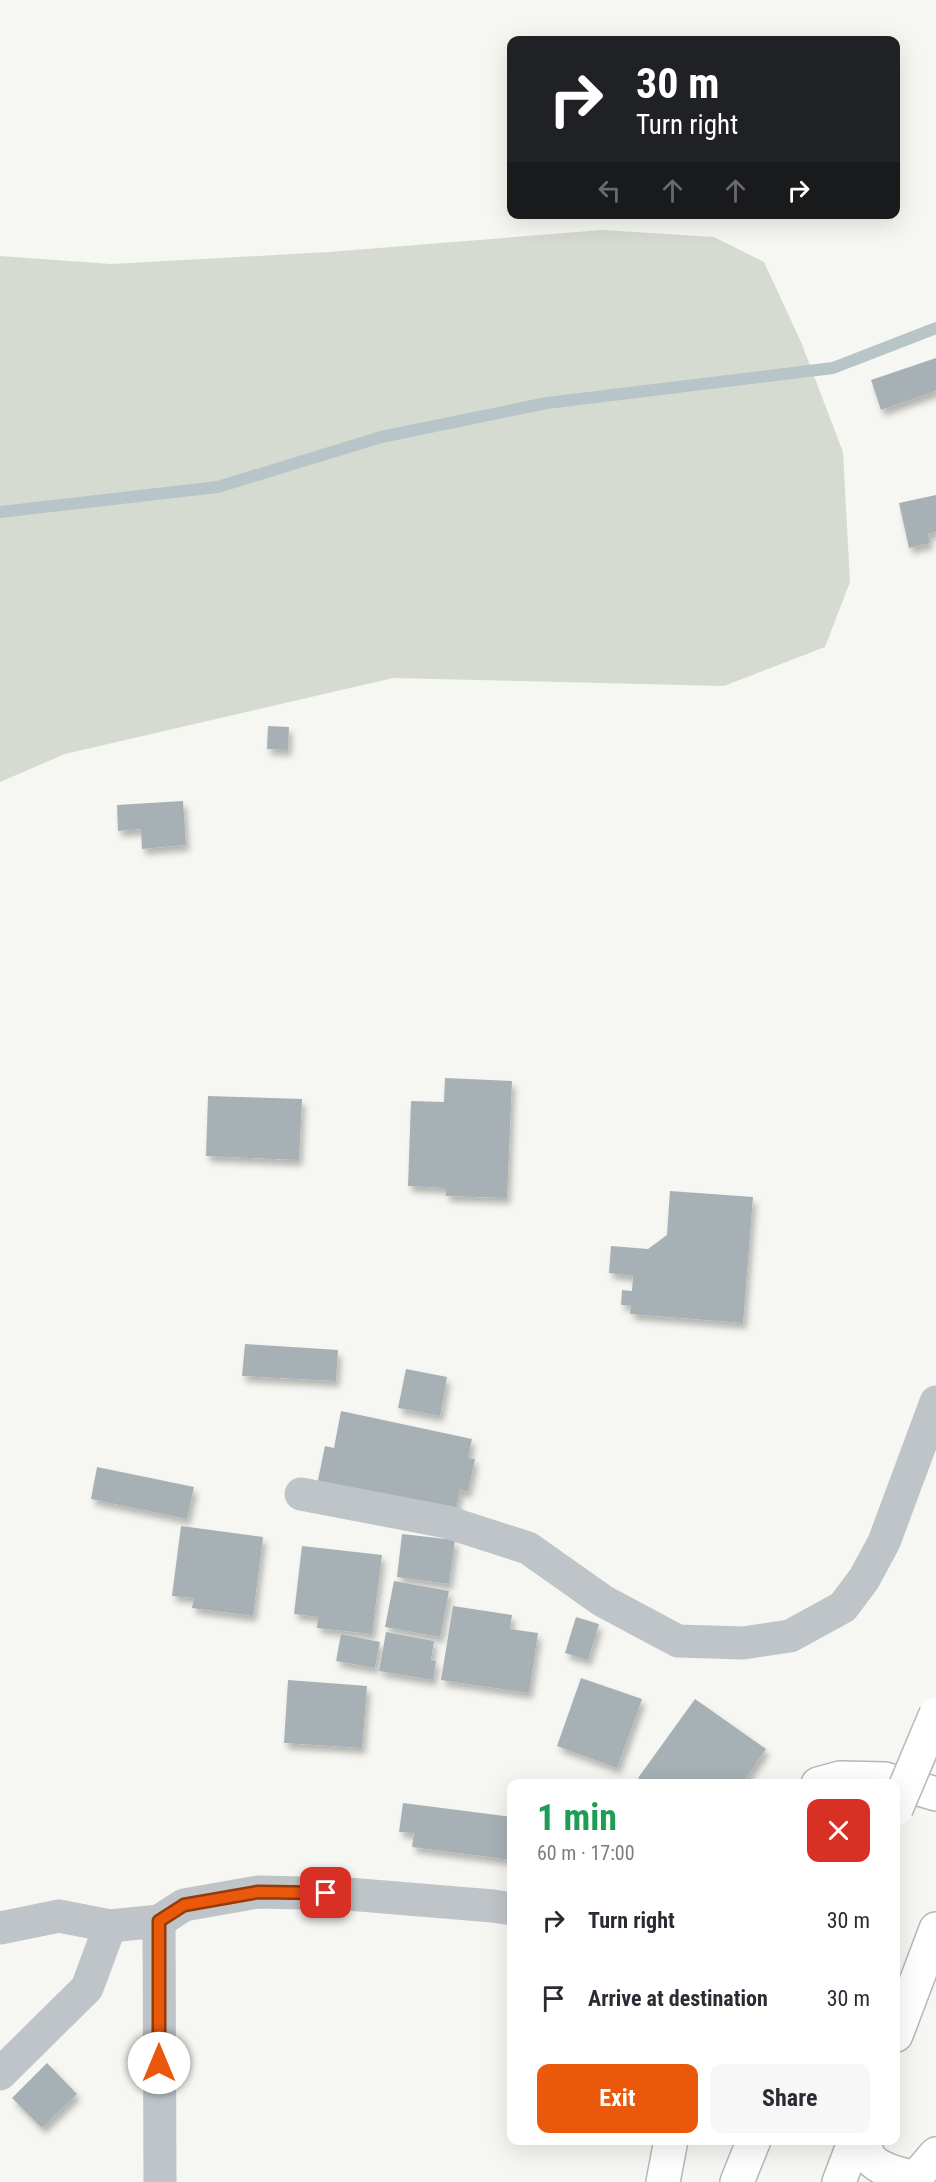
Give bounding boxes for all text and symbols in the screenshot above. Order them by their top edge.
text: 30 m [636,59,719,108]
icon: right [537,60,615,138]
text: Turn right [636,109,738,141]
icon: left [593,174,626,207]
icon: ahead [656,174,689,207]
icon: ahead [719,174,752,207]
icon: right [782,174,815,207]
text: 1 min [537,1797,617,1839]
button: close [807,1799,870,1862]
text: 60 m · 17:00 [537,1841,635,1865]
pin [300,1867,351,1918]
icon: arrive [309,1876,342,1909]
icon: right [537,1904,570,1937]
text: Turn right [588,1908,675,1933]
text: 30 m [827,1908,870,1933]
icon: arrive [537,1982,570,2015]
text: Arrive at destination [588,1986,768,2011]
text: 30 m [827,1986,870,2011]
position arrow [127,2031,191,2095]
button: Exit [537,2064,698,2133]
button: Share [710,2064,870,2133]

